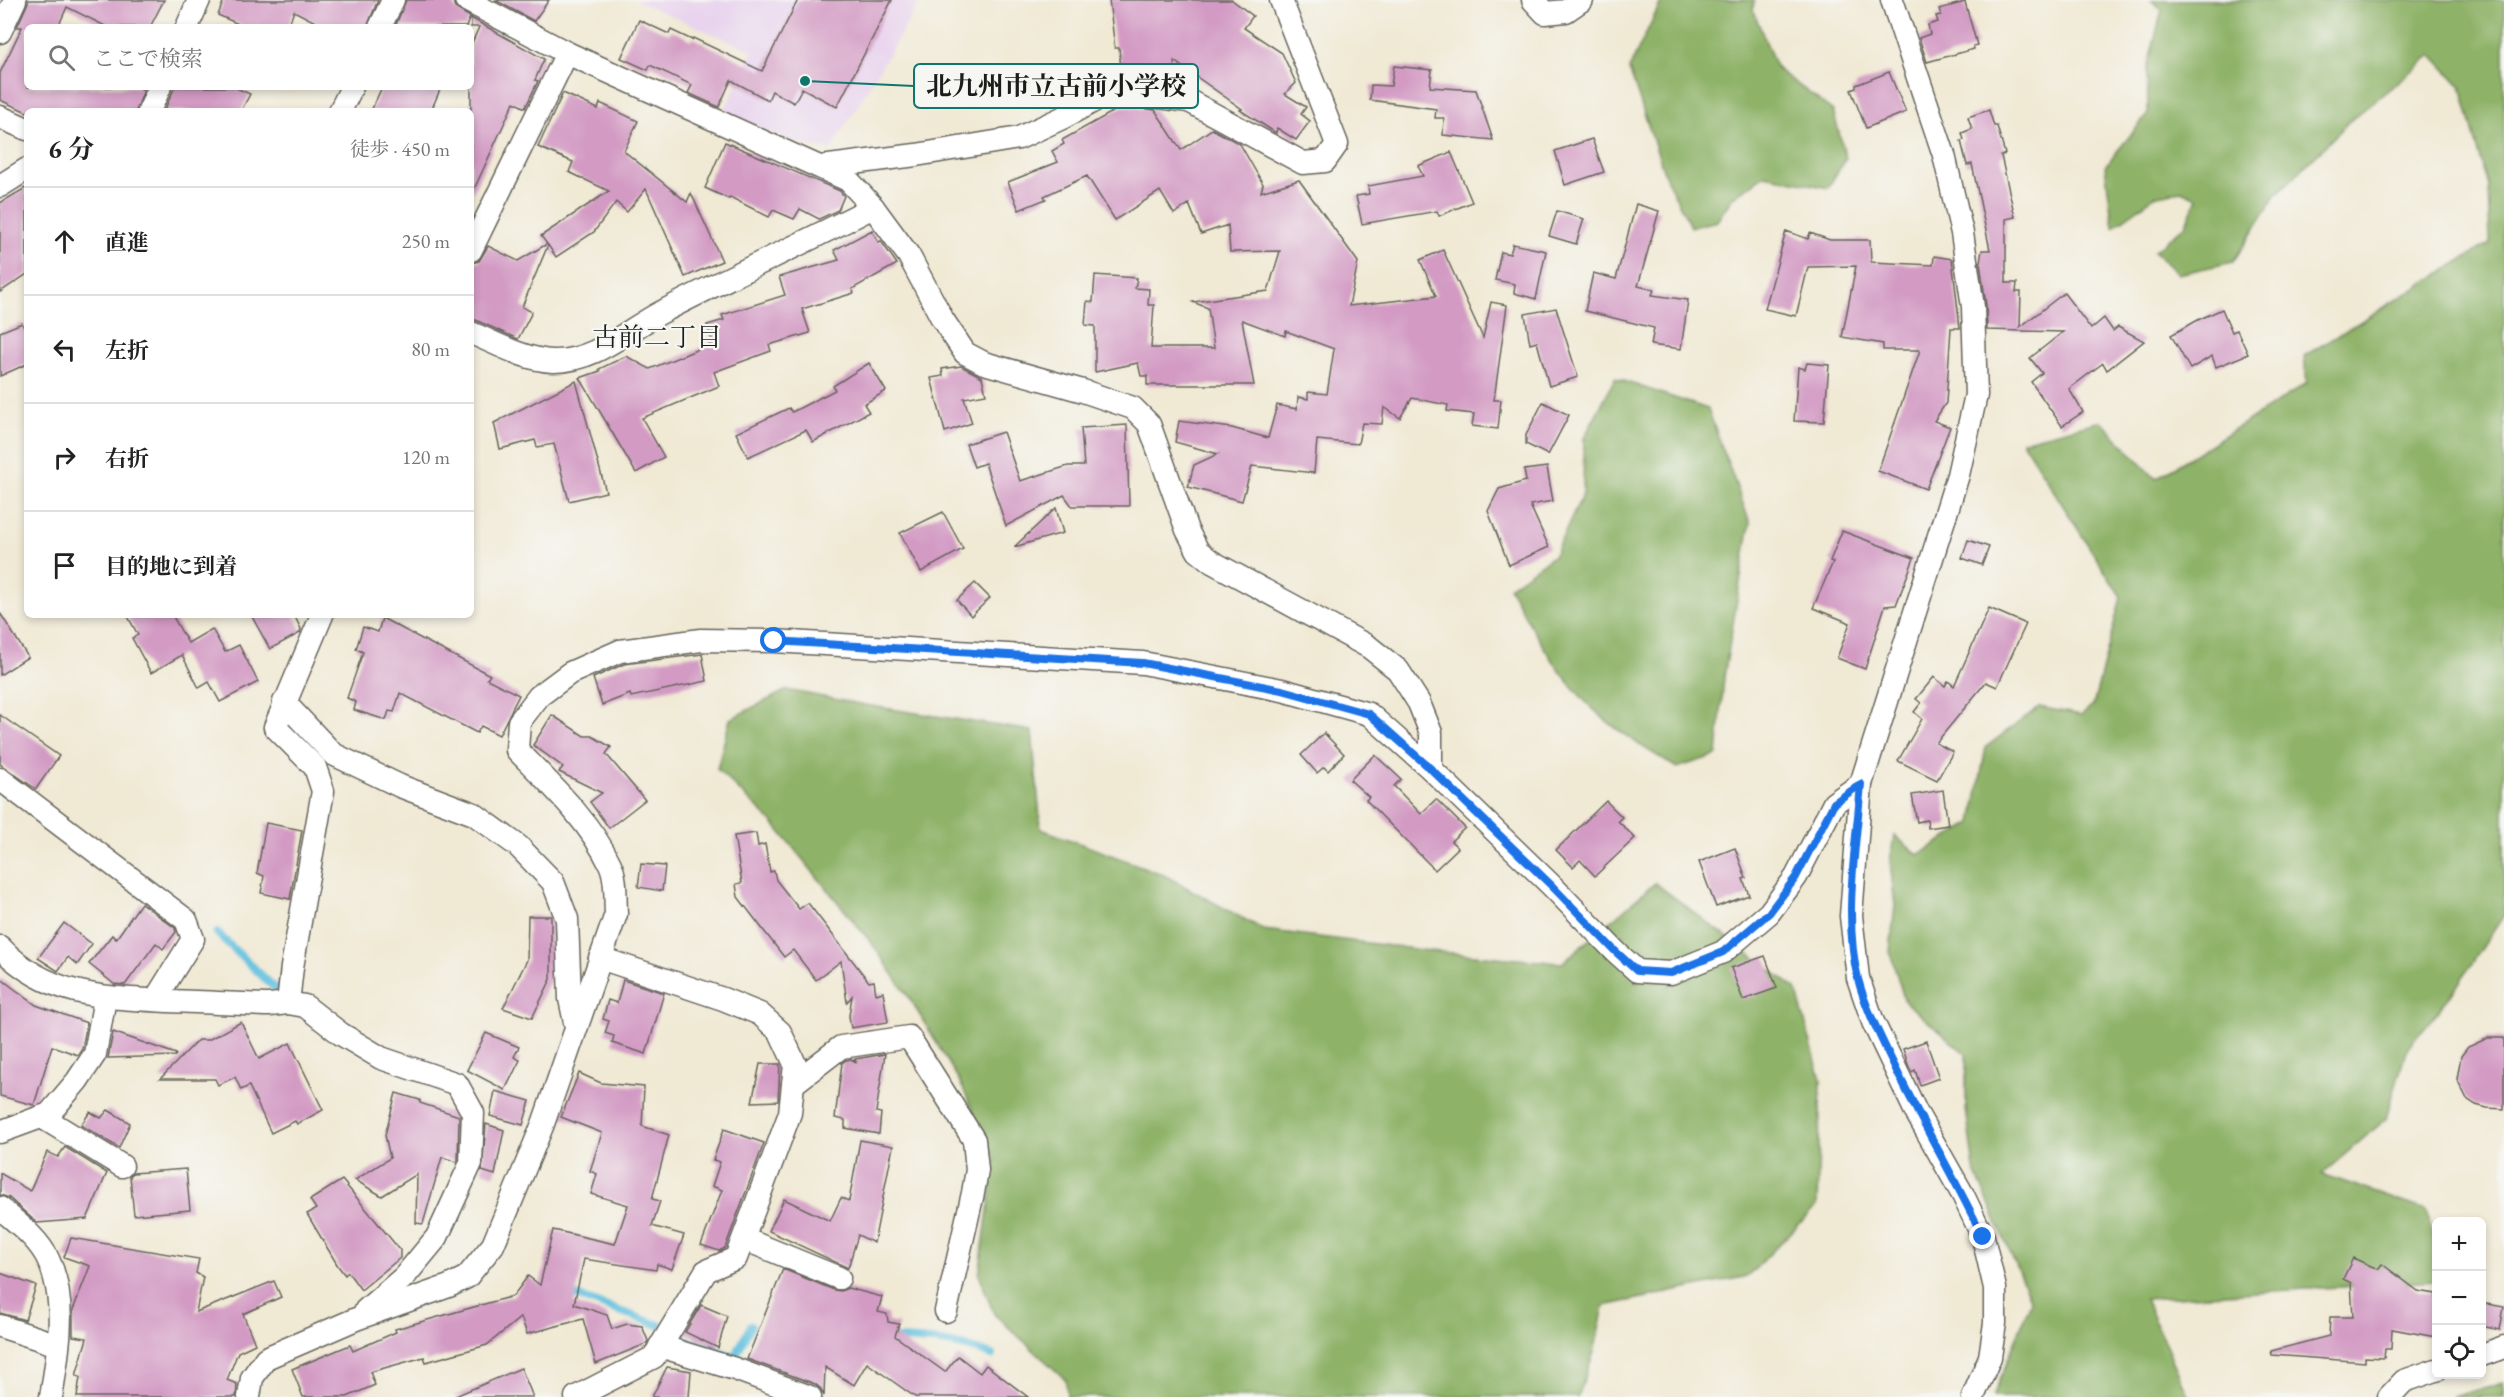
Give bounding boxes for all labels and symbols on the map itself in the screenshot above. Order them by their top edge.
callout: 北九州市立古前小学校 [914,64,1198,108]
text: 北九州市立古前小学校 [926,69,1186,103]
district label: 古前二丁目 [592,320,722,354]
route start [760,627,786,653]
route end [1969,1223,1995,1249]

